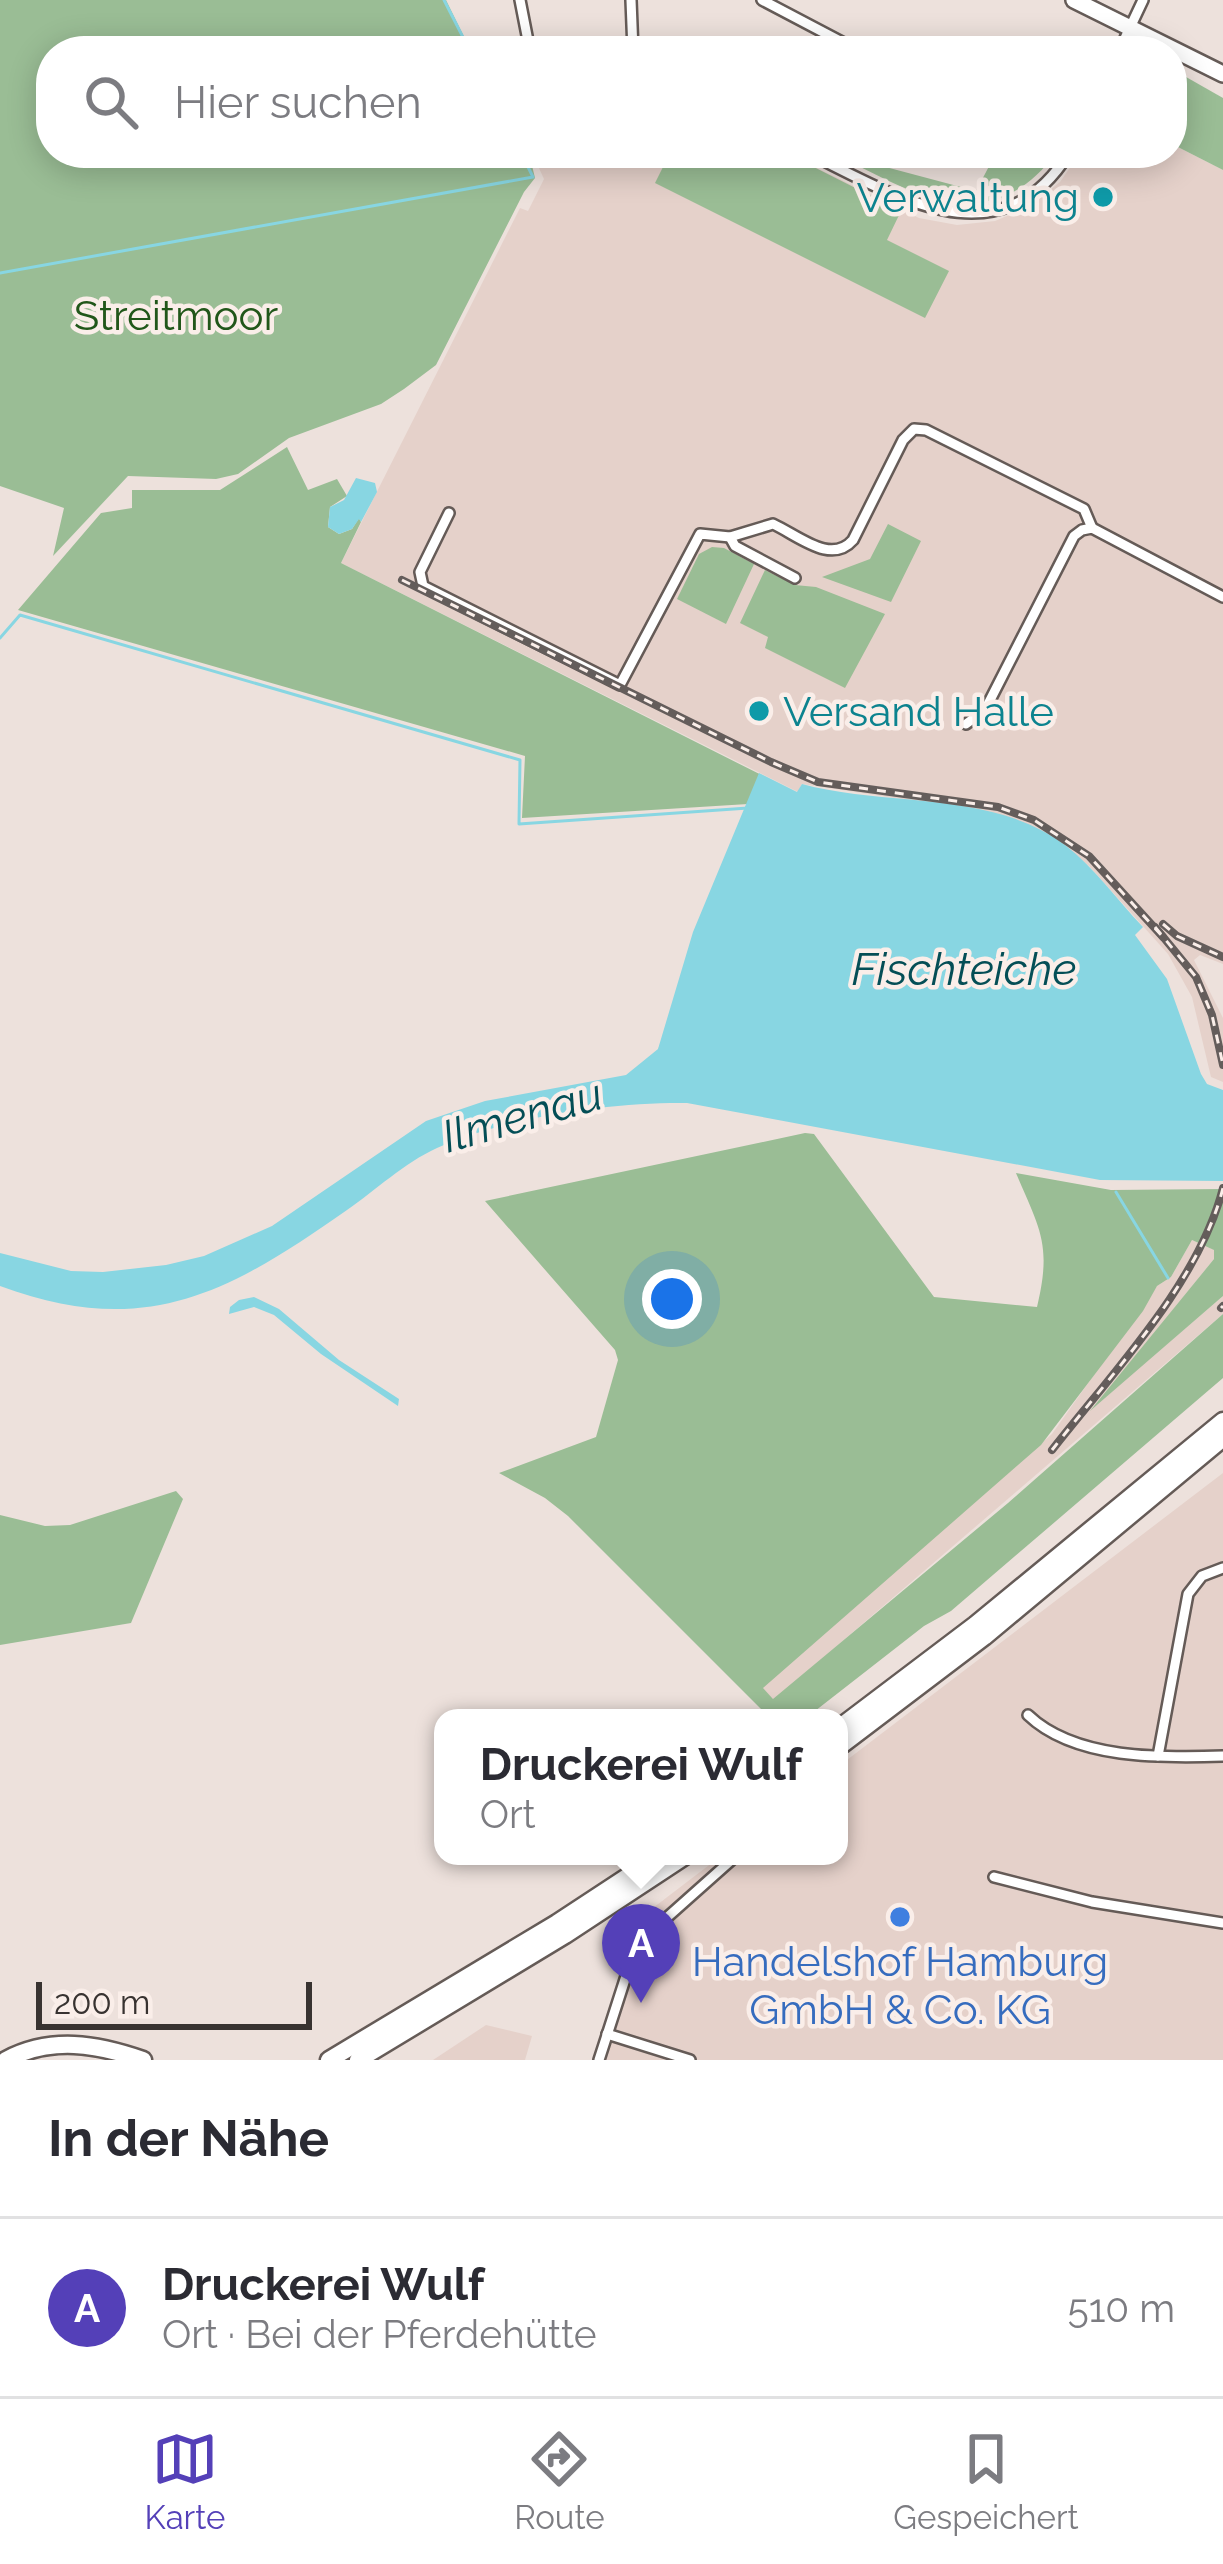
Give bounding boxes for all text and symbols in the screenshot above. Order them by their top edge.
search box [36,36,1187,168]
icon: search [78,69,144,135]
text: Hier suchen [174,76,422,129]
place label: Verwaltung [857,173,1079,222]
marker: Verwaltung [1090,184,1116,210]
park label: Streitmoor [74,291,278,340]
place label: Versand Halle [783,687,1054,736]
marker: Versand Halle [746,698,772,724]
water label: Fischteiche [851,943,1077,996]
water label: Ilmenau [436,1067,608,1164]
your location [642,1269,702,1329]
popup [434,1709,848,1865]
text: Druckerei Wulf [480,1738,802,1791]
text: Ort [480,1791,536,1837]
pin: A [602,1904,680,2003]
marker: Handelshof Hamburg GmbH & Co. KG [887,1904,913,1930]
place label: Handelshof Hamburg GmbH & Co. KG [692,1937,1108,2034]
scale bar [36,1976,312,2029]
text: 200 m [54,1983,150,2022]
text: In der Nähe [48,2108,329,2168]
text: Druckerei Wulf [162,2258,484,2311]
text: A [74,2285,100,2331]
text: 510 m [1067,2285,1175,2331]
text: Ort · Bei der Pferdehütte [162,2311,597,2357]
tab: Karte [144,2426,225,2537]
tab: Route [514,2426,605,2537]
tab: Gespeichert [893,2426,1079,2537]

